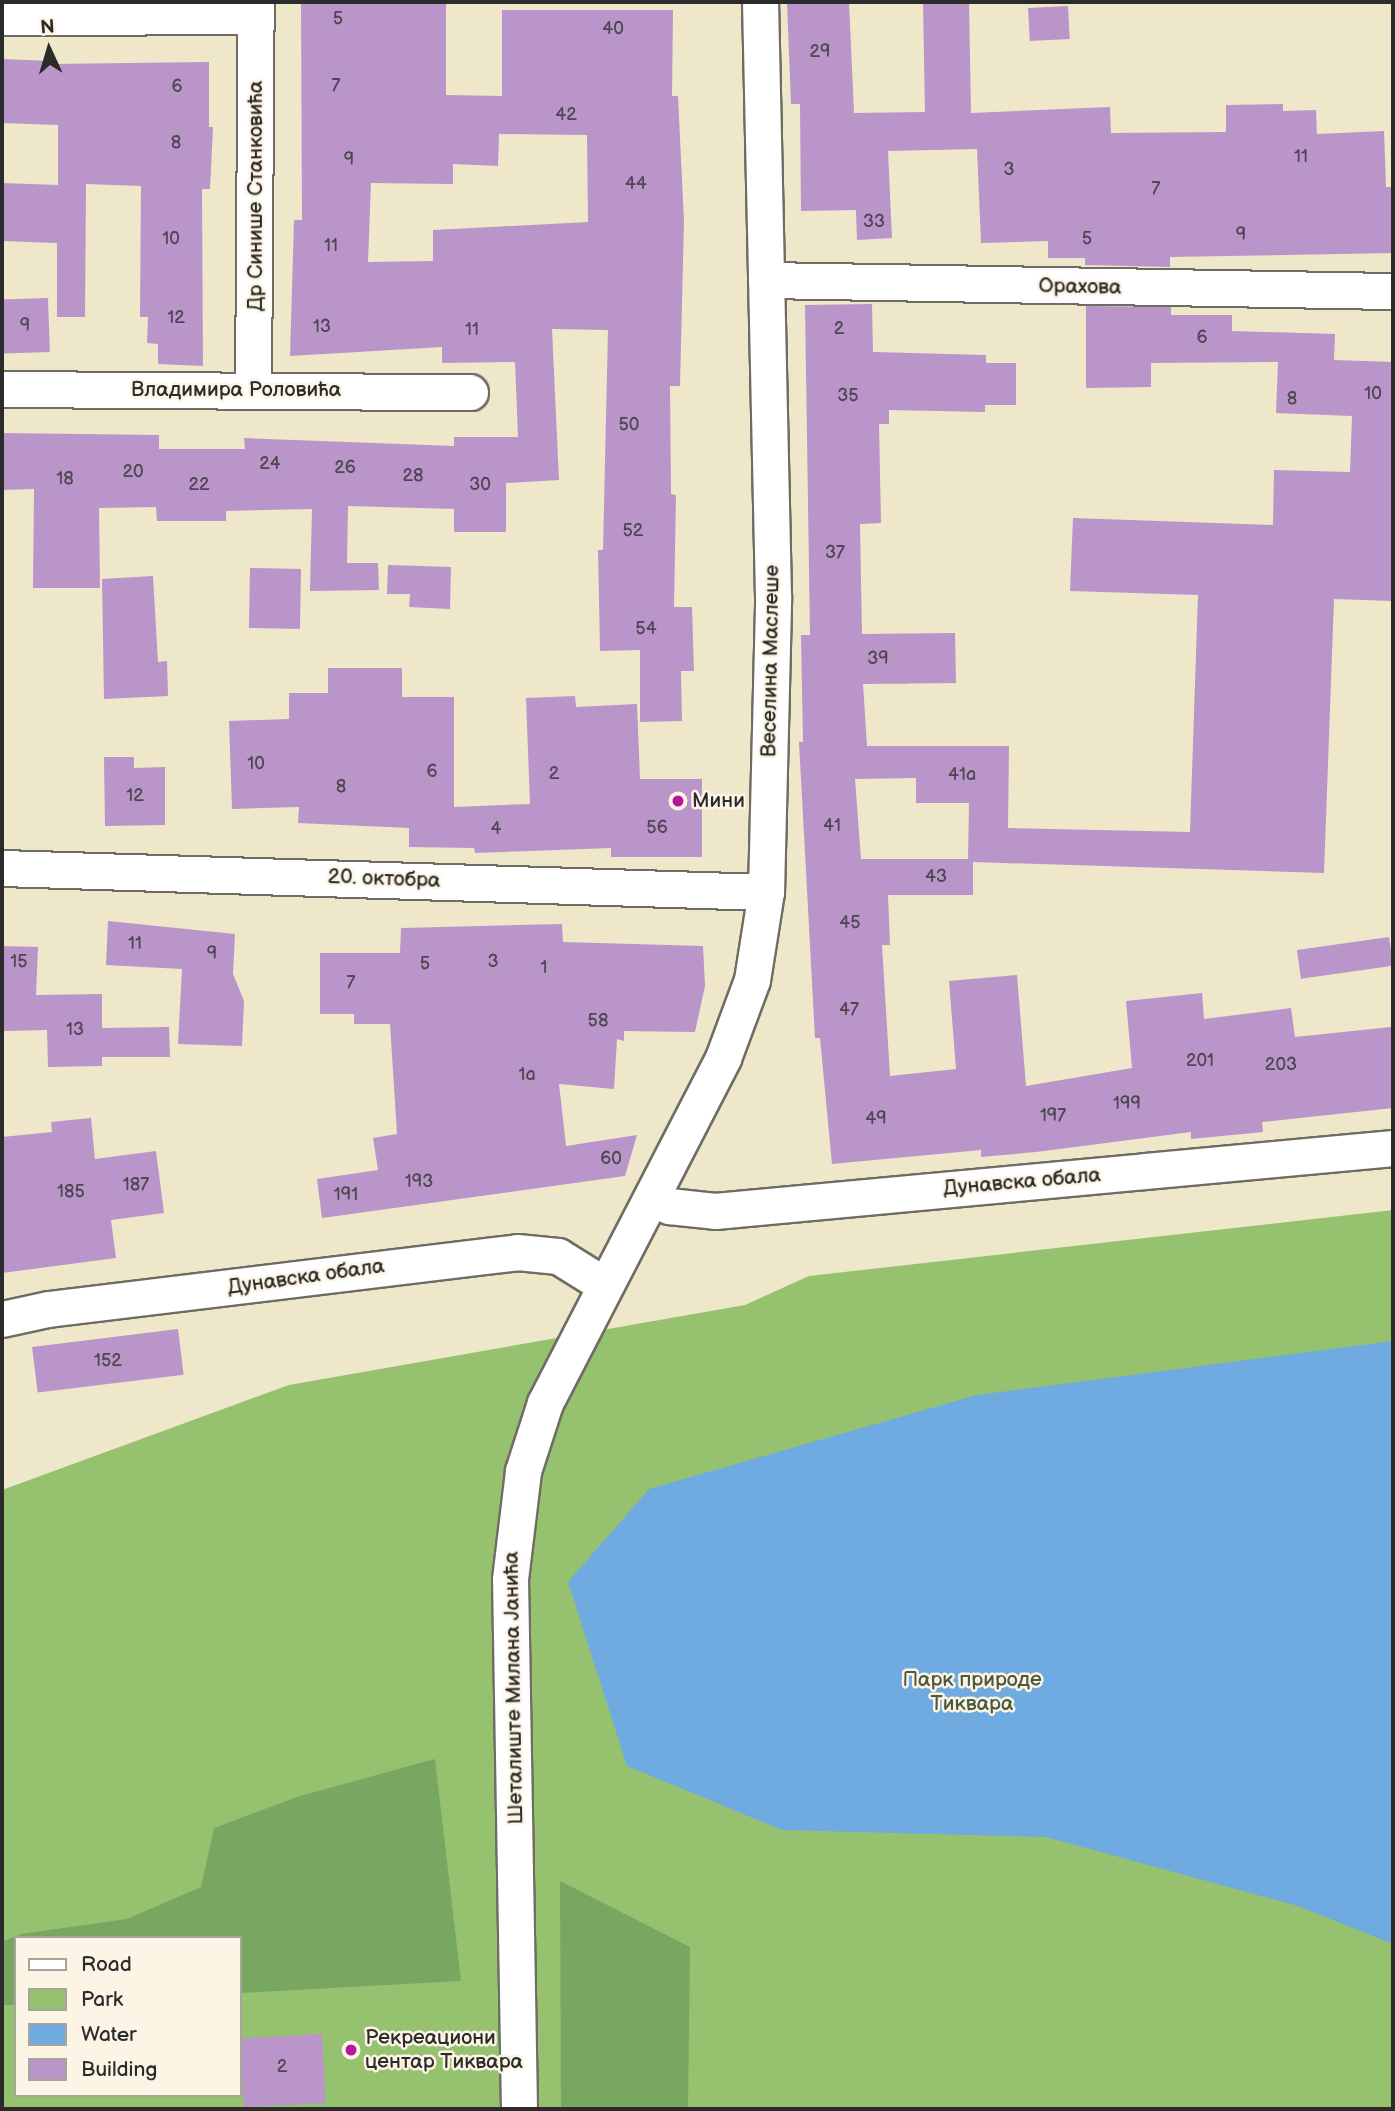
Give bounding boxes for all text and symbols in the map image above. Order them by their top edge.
house number: 5 [333,8,343,30]
north arrow [14,14,84,84]
text: N [40,16,55,40]
house number: 40 [602,18,624,40]
house number: 29 [809,41,831,63]
house number: 7 [332,75,340,97]
house number: 6 [172,76,182,98]
street label: Др Синише Станковића [243,81,269,311]
house number: 42 [555,104,577,126]
house number: 8 [171,132,181,154]
house number: 11 [1294,146,1308,168]
house number: 9 [344,149,354,171]
house number: 3 [1003,159,1015,181]
house number: 44 [625,173,647,195]
house number: 7 [1152,178,1160,200]
house number: 33 [863,211,885,233]
house number: 9 [1236,224,1246,246]
house number: 10 [162,228,180,250]
house number: 5 [1082,228,1092,250]
house number: 11 [324,235,338,257]
street label: Орахова [1038,274,1122,300]
house number: 12 [167,307,185,329]
house number: 9 [20,315,30,337]
house number: 13 [313,316,331,338]
house number: 2 [834,318,844,340]
house number: 11 [465,319,479,341]
house number: 6 [1197,327,1207,349]
street label: Владимира Роловића [131,377,341,403]
house number: 10 [1364,383,1382,405]
house number: 35 [837,385,859,407]
house number: 8 [1287,388,1297,410]
house number: 50 [619,414,639,436]
house number: 24 [259,453,281,475]
house number: 26 [334,457,356,479]
house number: 20 [122,461,144,483]
house number: 28 [402,465,424,487]
house number: 18 [56,468,74,490]
house number: 22 [188,474,210,496]
house number: 30 [469,474,491,496]
house number: 52 [623,520,643,542]
house number: 37 [825,542,845,564]
street label: Веселина Маслеше [757,565,785,757]
house number: 54 [635,618,657,640]
house number: 39 [867,648,889,670]
house number: 10 [247,753,265,775]
house number: 6 [427,761,437,783]
house number: 2 [549,763,559,785]
house number: 41a [948,764,976,786]
house number: 8 [336,776,346,798]
house number: 12 [126,785,144,807]
place label: Мини [692,788,745,814]
marker: Мини [670,793,686,809]
house number: 41 [823,815,841,837]
house number: 56 [646,817,668,839]
house number: 4 [491,818,501,840]
street label: 20. октобра [327,864,441,894]
house number: 43 [925,866,947,888]
house number: 45 [839,912,861,934]
house number: 11 [128,933,142,955]
house number: 9 [207,943,217,965]
house number: 15 [10,951,28,973]
house number: 3 [487,951,499,973]
house number: 5 [420,953,430,975]
house number: 1 [541,957,547,979]
house number: 7 [347,972,355,994]
house number: 47 [839,999,859,1021]
house number: 58 [588,1010,608,1032]
house number: 13 [66,1019,84,1041]
house number: 201 [1186,1050,1214,1072]
house number: 203 [1265,1054,1297,1076]
house number: 1a [518,1064,536,1086]
house number: 199 [1113,1093,1141,1115]
house number: 197 [1040,1105,1066,1127]
house number: 49 [865,1108,887,1130]
house number: 60 [600,1148,622,1170]
street label: Дунавска обала [942,1163,1102,1201]
house number: 193 [405,1171,433,1193]
house number: 187 [123,1174,149,1196]
house number: 185 [57,1181,85,1203]
house number: 191 [334,1184,358,1206]
street label: Дунавска обала [226,1254,386,1300]
house number: 152 [94,1350,122,1372]
street label: Шеталиште Милана Јанића [499,1551,529,1825]
park label: Парк природе Тиквара [902,1667,1042,1717]
legend [14,1936,242,2097]
text: Road [81,1952,132,1977]
text: Park [81,1987,123,2012]
text: Water [81,2022,137,2047]
place label: Рекреациони центар Тиквара [365,2025,523,2075]
marker: Рекреациони центар Тиквара [343,2042,359,2058]
house number: 2 [277,2056,287,2078]
text: Building [81,2057,157,2082]

